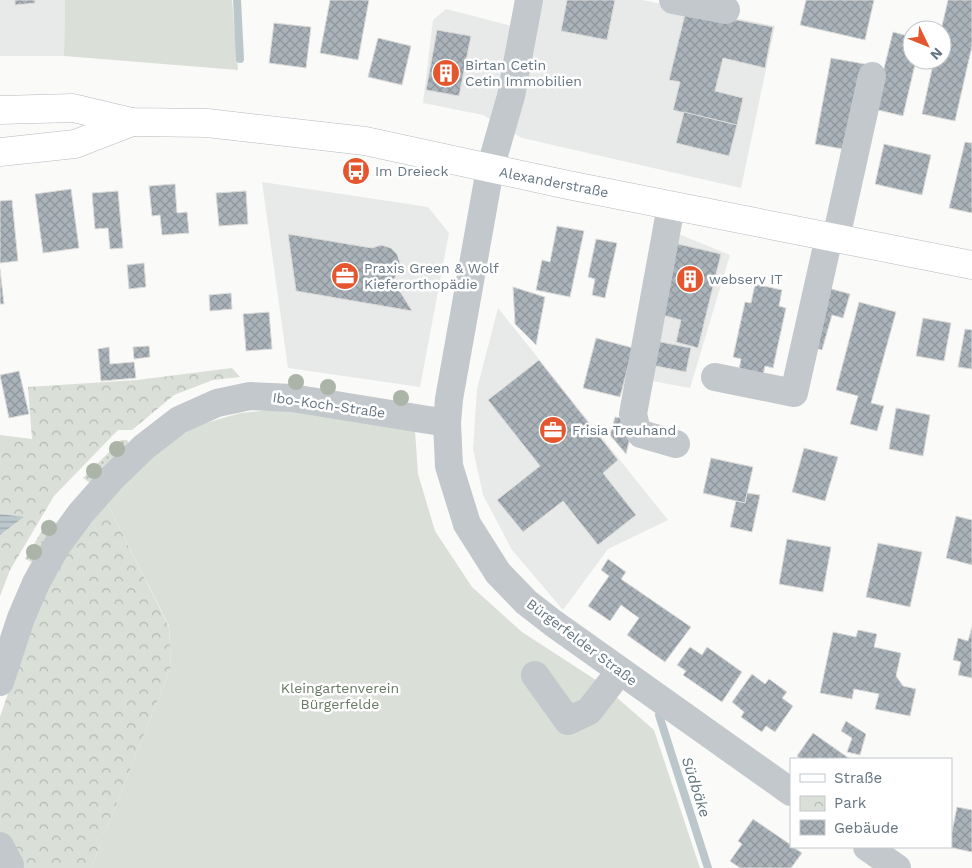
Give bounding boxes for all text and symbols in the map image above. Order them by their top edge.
north arrow [902,20,952,70]
text: N [927,45,946,63]
place label: Birtan Cetin Cetin Immobilien [465,57,582,89]
building icon: Birtan Cetin Cetin Immobilien [431,58,461,88]
bus stop icon: Im Dreieck [341,156,371,186]
place label: Im Dreieck [375,163,448,179]
street label: Alexanderstraße [498,164,610,200]
place label: Praxis Green & Wolf Kieferorthopädie [364,260,499,292]
office icon: Praxis Green & Wolf Kieferorthopädie [330,261,360,291]
building icon: webserv IT [675,264,705,294]
place label: webserv IT [709,271,783,287]
street label: Ibo-Koch-Straße [272,389,386,421]
office icon: Frisia Treuhand [538,415,568,445]
place label: Frisia Treuhand [572,422,676,438]
street label: Bürgerfelder Straße [524,595,640,689]
park label: Kleingartenverein Bürgerfelde [281,680,399,712]
water label: Südbäke [678,754,714,820]
legend [790,758,952,848]
text: Straße [834,769,882,787]
text: Park [834,794,867,812]
text: Gebäude [834,819,899,837]

